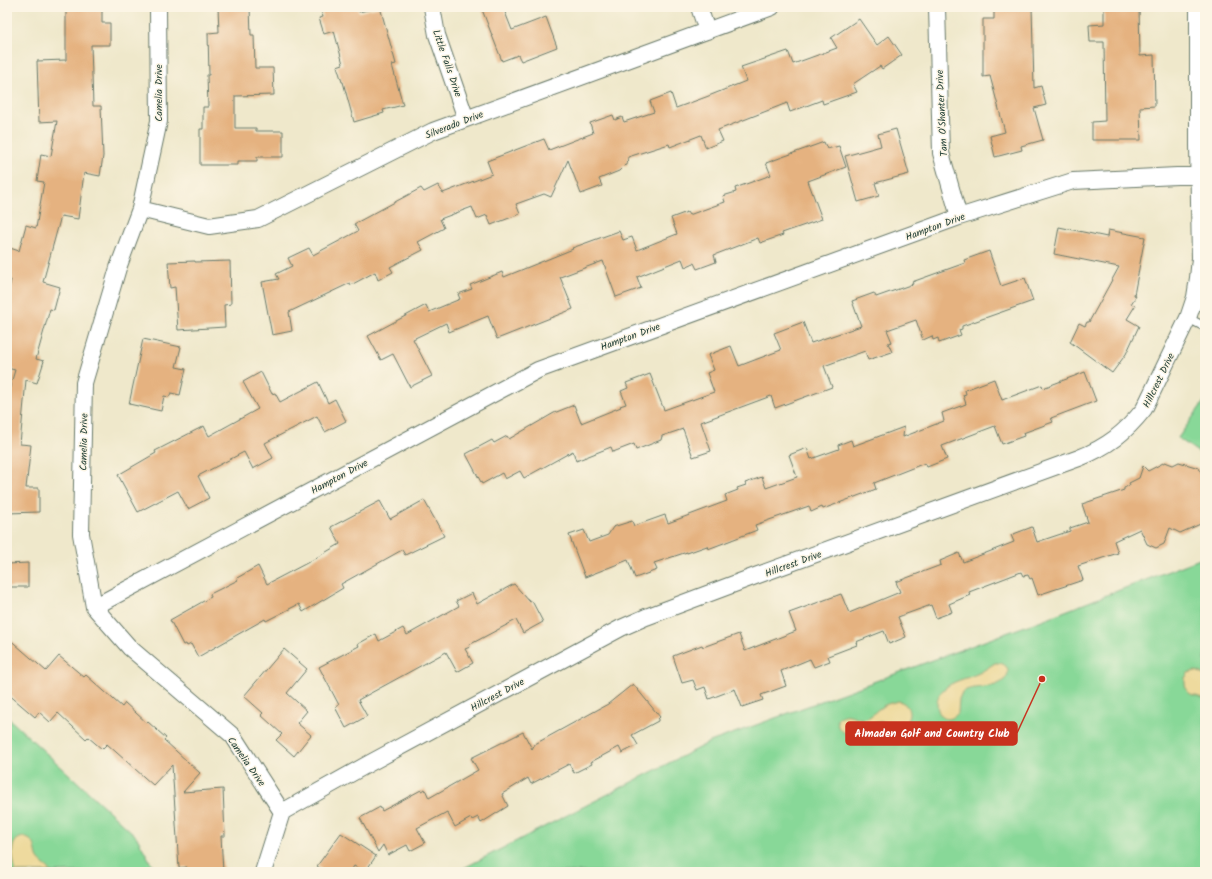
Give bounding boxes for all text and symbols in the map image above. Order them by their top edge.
street label: Little Falls Drive [428,27,466,100]
street label: Camelia Drive [151,64,167,122]
street label: Tam O'Shanter Drive [932,69,952,157]
street label: Silverado Drive [423,106,486,143]
street label: Hampton Drive [903,209,968,245]
street label: Hampton Drive [598,319,663,355]
street label: Hillcrest Drive [1139,350,1179,411]
street label: Camelia Drive [75,413,93,471]
street label: Hampton Drive [308,455,371,499]
street label: Hillcrest Drive [763,546,824,582]
street label: Hillcrest Drive [468,674,528,716]
callout: Almaden Golf and Country Club [846,722,1017,745]
text: Almaden Golf and Country Club [855,725,1009,743]
street label: Camelia Drive [223,733,270,790]

